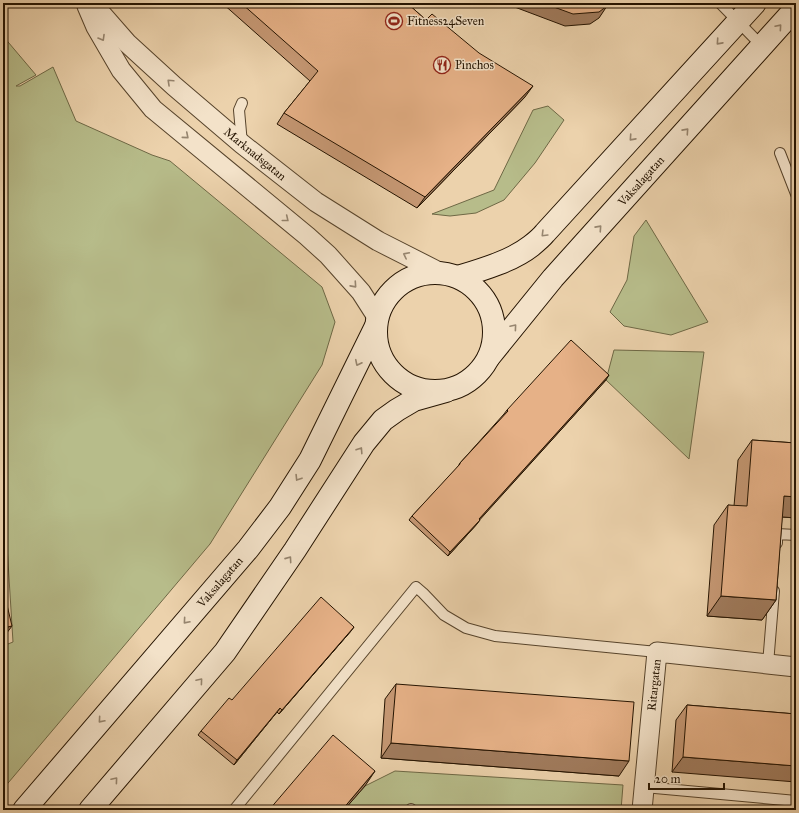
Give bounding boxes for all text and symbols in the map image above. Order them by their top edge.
sports icon: Fitness24Seven [384,11,404,31]
place label: Fitness24Seven [407,14,485,28]
one-way arrow [775,24,782,32]
one-way arrow [98,34,105,41]
one-way arrow [716,37,724,45]
restaurant icon: Pinchos [432,55,452,75]
place label: Pinchos [455,58,494,72]
one-way arrow [167,80,175,87]
street label: Marknadsgatan [220,125,289,184]
one-way arrow [681,128,688,136]
one-way arrow [181,131,189,138]
one-way arrow [629,134,636,141]
street label: Vaksalagatan [614,153,668,210]
one-way arrow [282,214,289,221]
one-way arrow [594,225,601,233]
one-way arrow [541,229,549,237]
one-way arrow [403,252,411,260]
one-way arrow [350,280,357,287]
one-way arrow [510,324,517,331]
one-way arrow [355,358,363,366]
one-way arrow [355,447,363,454]
one-way arrow [296,474,303,481]
street label: Vaksalagatan [194,554,247,612]
one-way arrow [284,556,292,563]
one-way arrow [184,617,191,624]
street label: Ritargatan [644,658,665,712]
one-way arrow [195,679,202,686]
one-way arrow [99,716,106,723]
scale bar [649,765,724,791]
text: 20 m [655,772,681,786]
one-way arrow [111,778,118,785]

